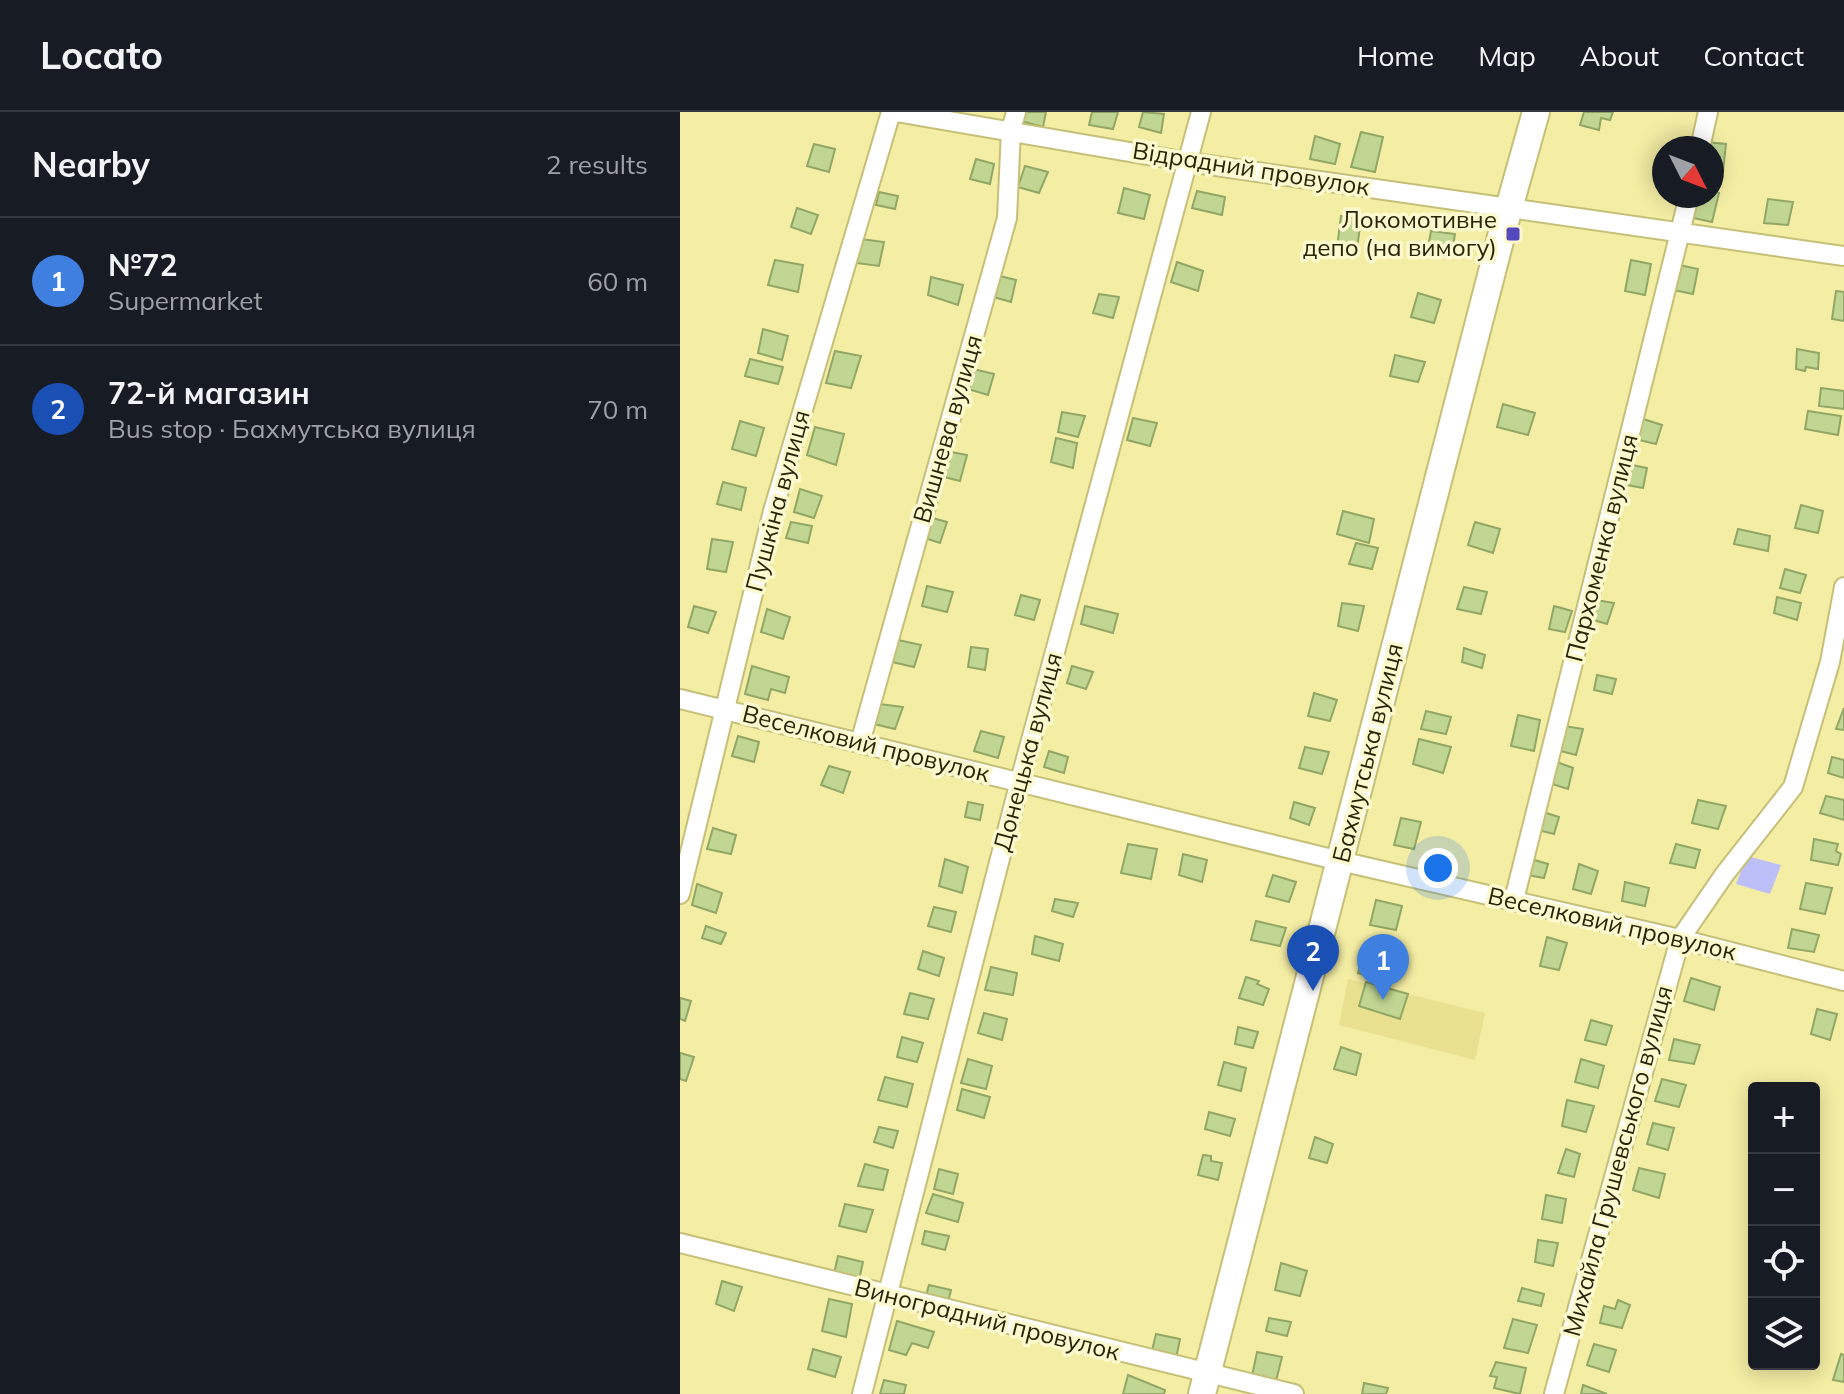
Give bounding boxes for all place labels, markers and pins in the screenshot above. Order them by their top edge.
place label: Локомотивне депо (на вимогу) [1303,204,1497,262]
marker: Локомотивне депо (на вимогу) [1504,225,1522,243]
pin: 2 [1287,925,1339,991]
pin: 1 [1357,934,1409,1000]

